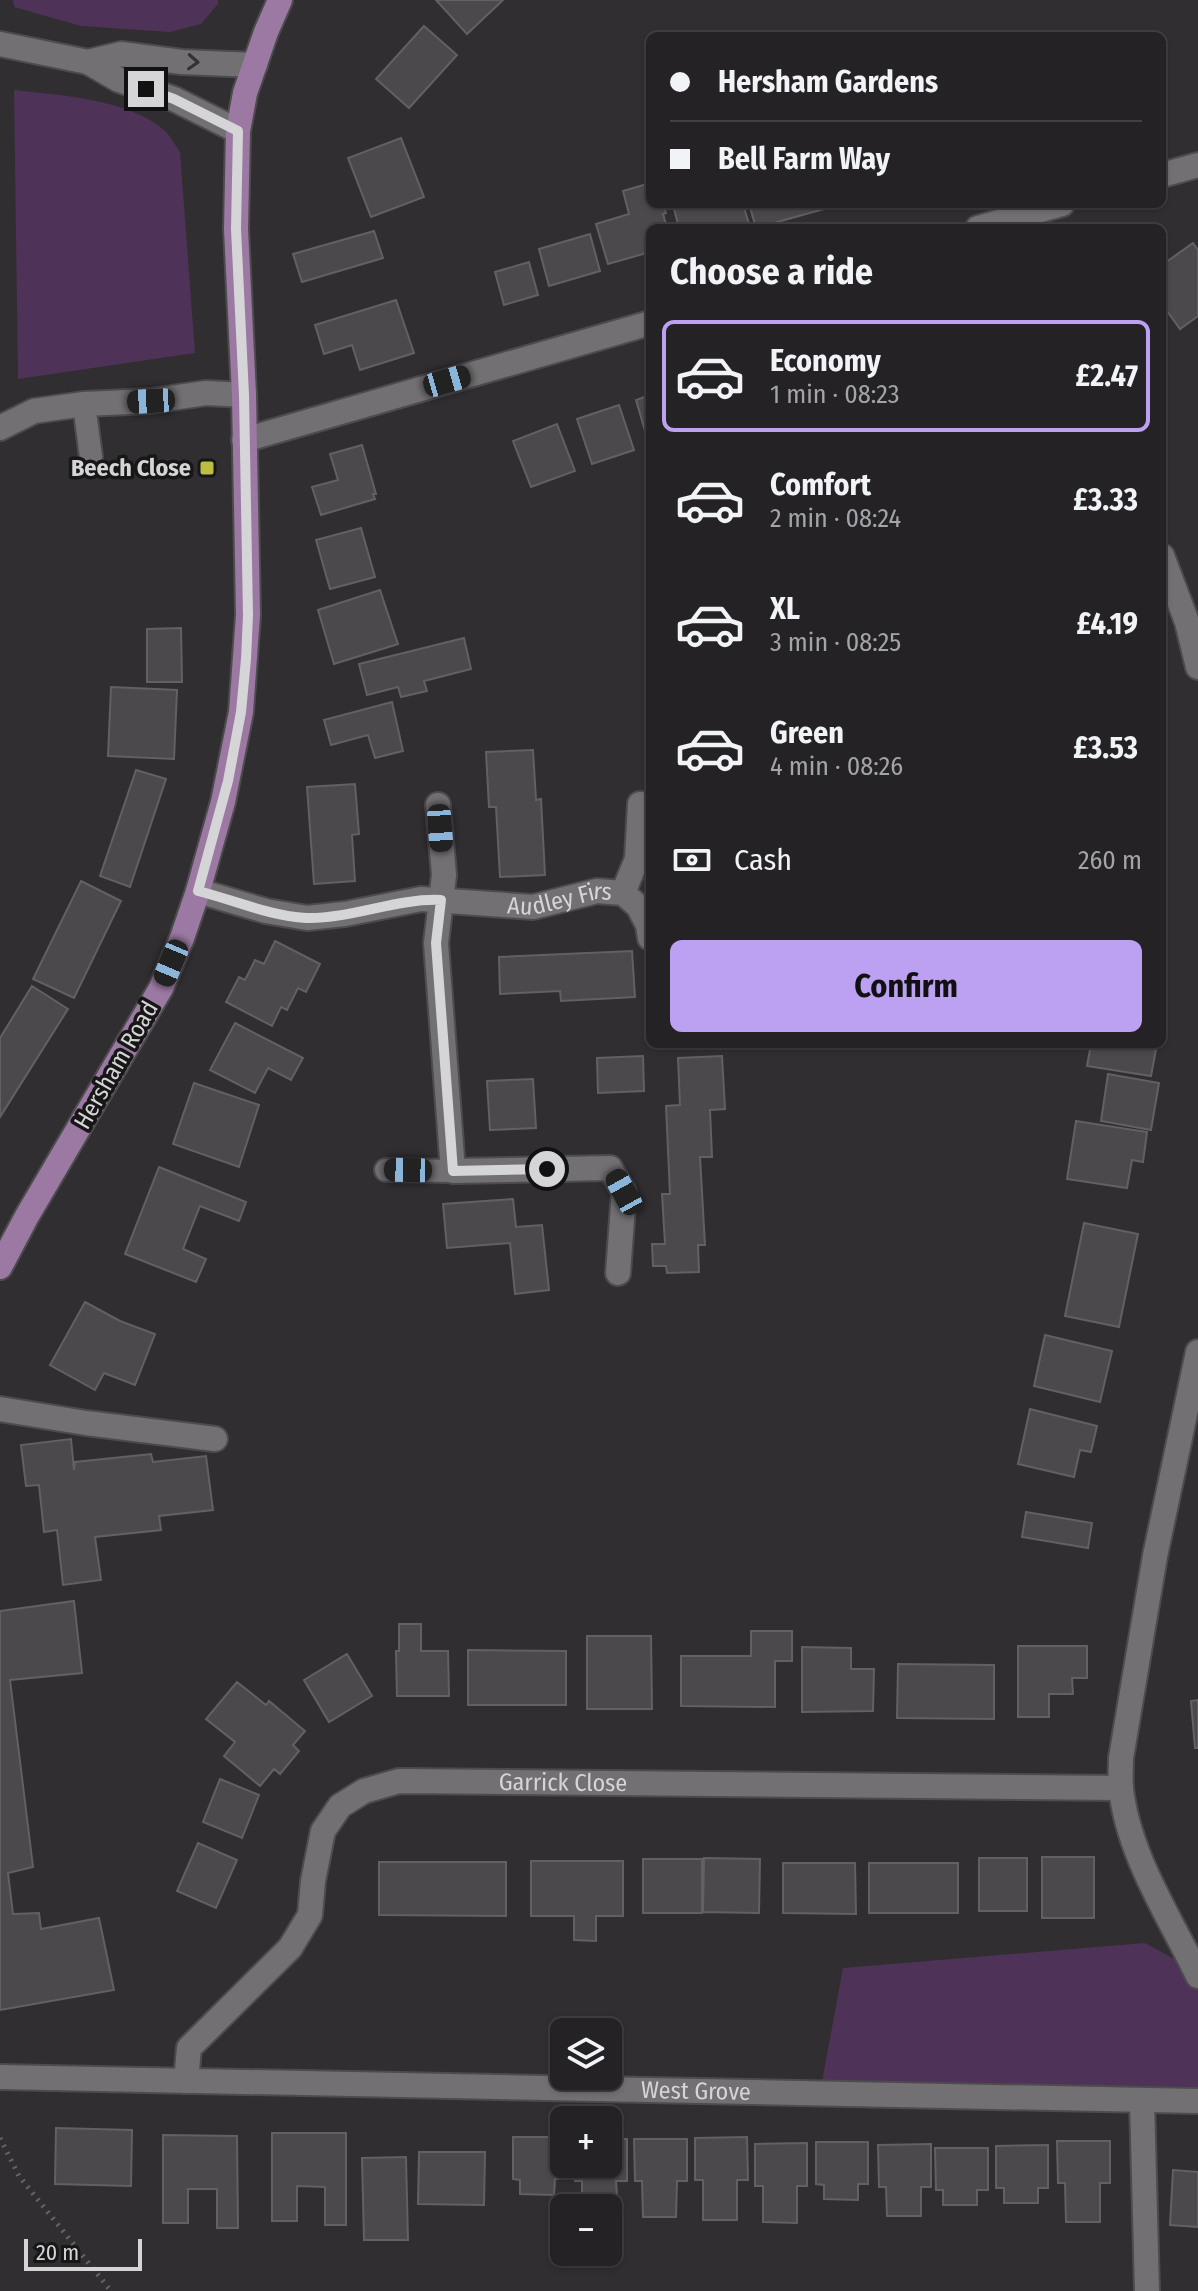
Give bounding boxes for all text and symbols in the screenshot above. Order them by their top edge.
one-way arrow [187,53,200,70]
text: Hersham Gardens [718,64,938,100]
route end [128,71,164,107]
text: Bell Farm Way [718,141,890,177]
text: Choose a ride [670,250,873,294]
icon: car [674,340,746,412]
text: Economy [770,343,881,379]
text: £2.47 [1076,358,1138,394]
car [421,363,473,399]
text: 1 min · 08:23 [770,379,899,410]
car [126,388,176,414]
place label: Beech Close [71,454,191,482]
marker: Beech Close [198,459,216,477]
icon: car [674,464,746,536]
text: Comfort [770,467,871,503]
text: £3.33 [1073,482,1138,518]
text: 2 min · 08:24 [770,503,901,534]
icon: car [674,588,746,660]
text: XL [770,591,800,627]
text: £4.19 [1076,606,1138,642]
text: 3 min · 08:25 [770,627,901,658]
icon: car [674,712,746,784]
text: Green [770,715,844,751]
text: £3.53 [1073,730,1138,766]
text: 4 min · 08:26 [770,751,903,782]
car [426,803,454,853]
icon: cash [670,838,714,882]
text: Cash [734,842,792,878]
text: 260 m [1078,845,1142,876]
street label: Audley Firs [506,877,613,921]
car [151,936,191,990]
button: Confirm [670,940,1142,1032]
street label: Hersham Road [68,996,164,1134]
route start [529,1151,565,1187]
car [384,1158,432,1182]
car [602,1165,646,1219]
street label: Garrick Close [499,1768,627,1797]
map controls [550,2018,622,2266]
button: layers [550,2018,622,2090]
street label: West Grove [641,2076,751,2106]
button: + [550,2106,622,2178]
button: − [550,2194,622,2266]
scale bar [24,2235,142,2271]
text: 20 m [36,2239,79,2266]

